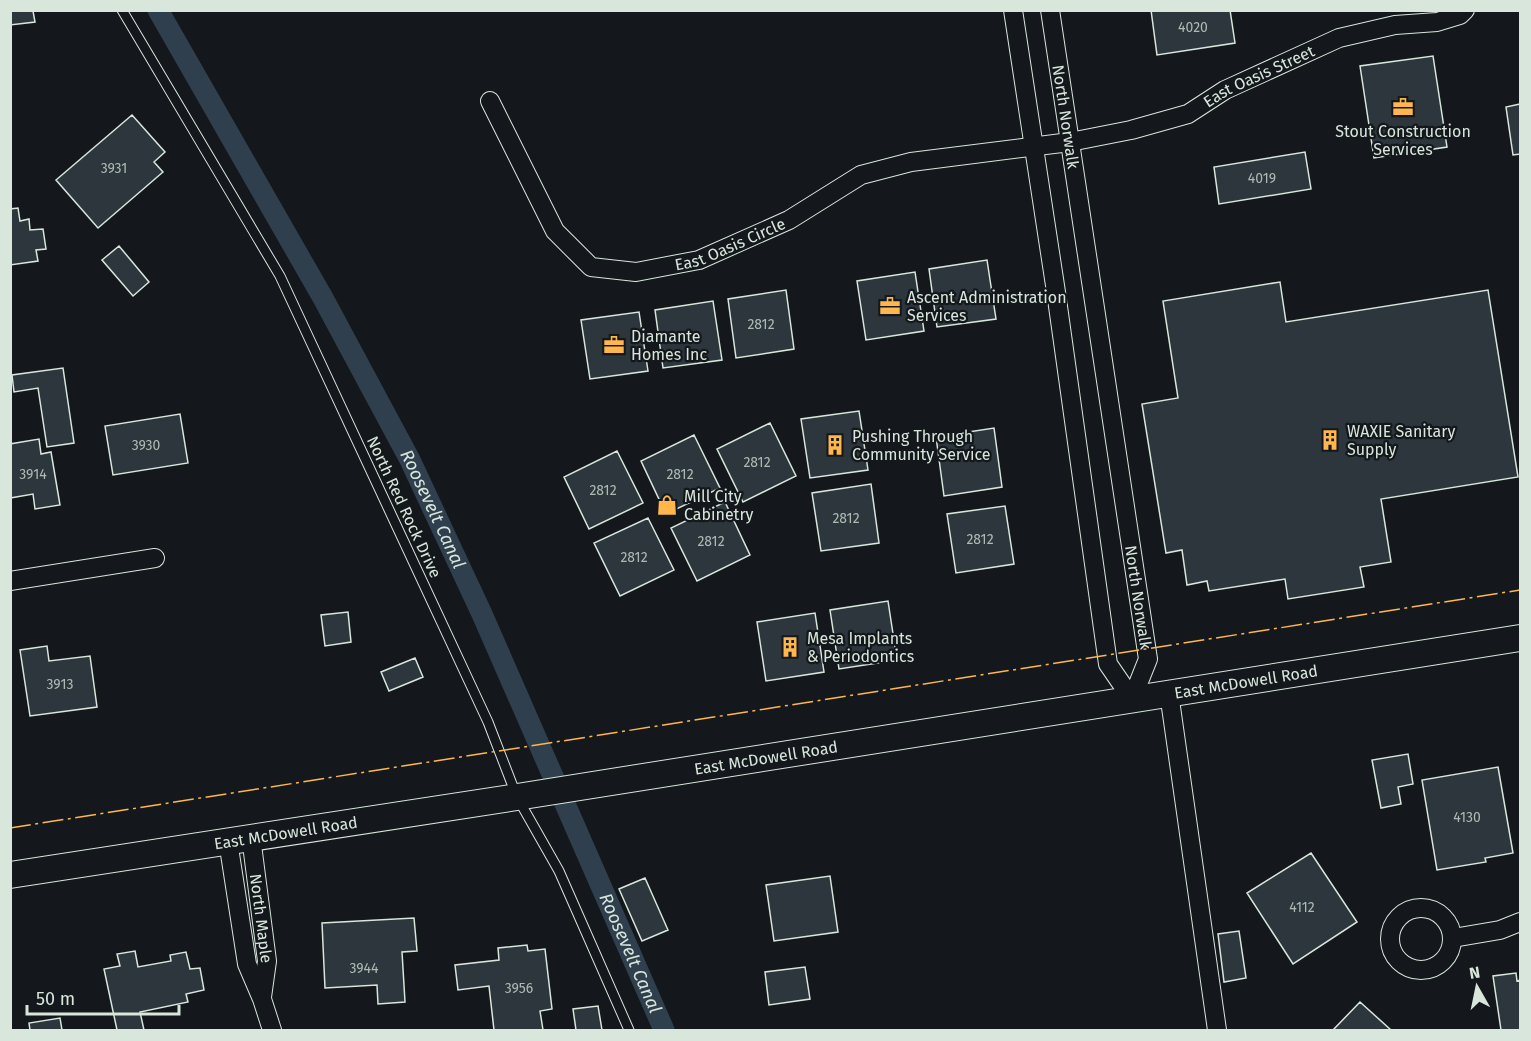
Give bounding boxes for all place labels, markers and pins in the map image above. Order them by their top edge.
office icon: Stout Construction Services [1391,95,1415,119]
place label: Stout Construction Services [1335,122,1471,159]
place label: Ascent Administration Services [907,288,1067,325]
office icon: Ascent Administration Services [878,294,902,318]
place label: Diamante Homes Inc [631,327,707,364]
office icon: Diamante Homes Inc [602,333,626,357]
place label: WAXIE Sanitary Supply [1347,422,1455,459]
place label: Pushing Through Community Service [852,427,990,464]
building icon: WAXIE Sanitary Supply [1318,428,1342,452]
building icon: Pushing Through Community Service [823,433,847,457]
place label: Mill City Cabinetry [684,487,754,524]
shop icon: Mill City Cabinetry [655,493,679,517]
place label: Mesa Implants & Periodontics [807,629,914,666]
building icon: Mesa Implants & Periodontics [778,635,802,659]

